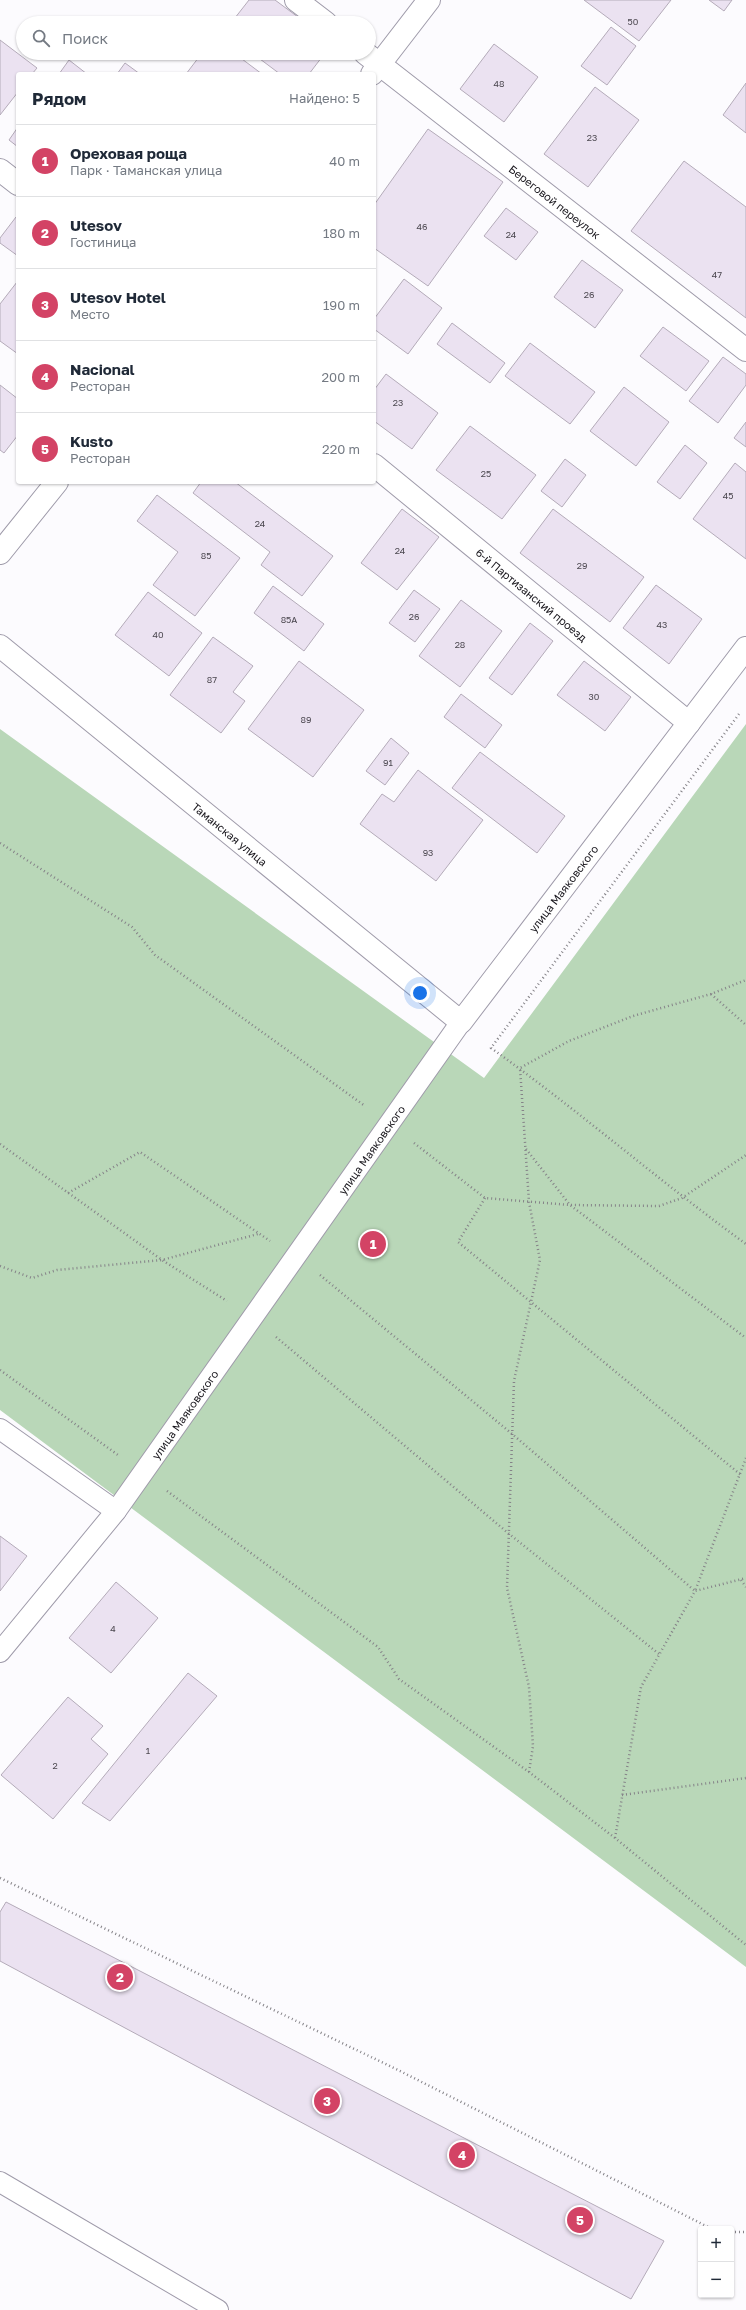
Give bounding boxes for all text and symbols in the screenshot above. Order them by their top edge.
search box [16,16,376,60]
house number: 50 [628,16,639,27]
icon: search [30,27,52,49]
text: Поиск [62,29,108,47]
house number: 48 [494,78,504,89]
text: Рядом [32,88,86,109]
text: Найдено: 5 [289,90,360,106]
house number: 23 [587,132,597,143]
text: Ореховая роща [70,144,187,162]
text: 1 [42,153,48,169]
text: 40 m [329,153,360,169]
text: Парк · Таманская улица [70,162,222,178]
street label: Береговой переулок [507,162,604,241]
text: Utesov [70,216,122,234]
house number: 46 [417,221,427,232]
text: 2 [41,225,49,241]
text: 180 m [323,225,360,241]
house number: 24 [506,229,517,240]
text: Гостиница [70,234,136,250]
house number: 47 [712,269,722,280]
text: Utesov Hotel [70,288,166,306]
house number: 26 [584,289,594,300]
text: 3 [41,297,49,313]
text: 190 m [323,297,360,313]
text: Место [70,306,110,322]
text: Nacional [70,360,135,378]
text: 4 [41,369,49,385]
text: 200 m [322,369,360,385]
text: Ресторан [70,378,130,394]
house number: 23 [393,397,403,408]
text: Kusto [70,432,113,450]
text: 5 [41,441,49,457]
text: 220 m [322,441,360,457]
text: Ресторан [70,450,130,466]
house number: 25 [481,468,491,479]
house number: 45 [723,490,733,501]
house number: 24 [255,518,266,529]
house number: 24 [395,545,406,556]
street label: 6-й Партизанский проезд [474,545,590,644]
house number: 85 [201,550,211,561]
house number: 29 [577,560,587,571]
house number: 26 [409,611,419,622]
house number: 85А [281,614,297,625]
house number: 43 [657,619,667,630]
house number: 40 [152,629,164,640]
house number: 28 [455,639,465,650]
house number: 87 [207,674,217,685]
house number: 30 [589,691,600,702]
house number: 89 [301,714,311,725]
house number: 91 [383,757,394,768]
street label: Таманская улица [190,799,270,868]
street label: улица Маяковского [526,842,600,934]
house number: 93 [423,847,433,858]
your location [410,983,430,1003]
street label: улица Маяковского [335,1102,407,1197]
pin: 1 [360,1229,386,1259]
street label: улица Маяковского [148,1367,220,1461]
house number: 4 [110,1623,116,1634]
house number: 1 [146,1745,151,1756]
house number: 2 [52,1760,58,1771]
pin: 2 [107,1962,133,1992]
pin: 3 [314,2086,340,2116]
pin: 4 [449,2140,475,2170]
pin: 5 [567,2205,593,2235]
map controls [698,2226,734,2298]
button: + [698,2226,734,2262]
button: − [698,2262,734,2298]

